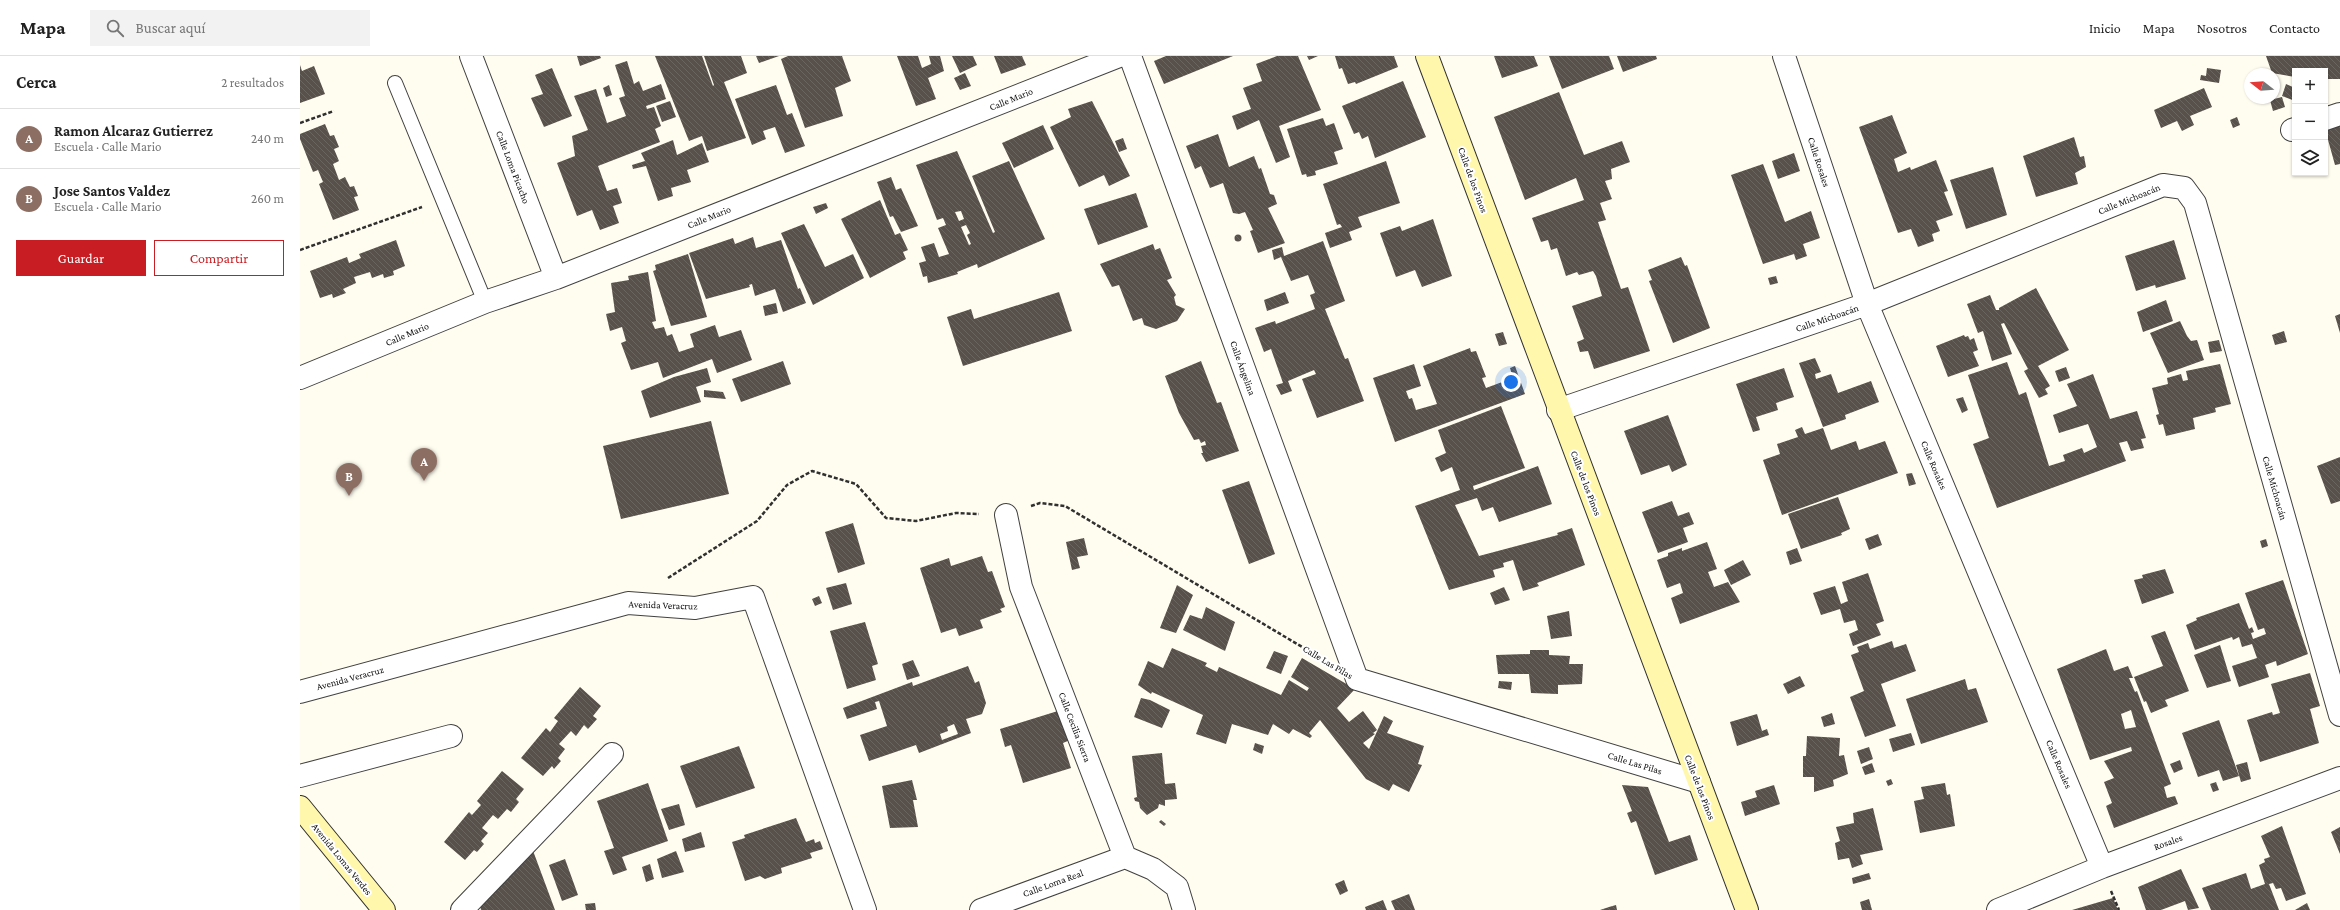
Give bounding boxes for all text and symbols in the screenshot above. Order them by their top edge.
search box [90,10,370,46]
text: Mapa [20,17,66,38]
icon: search [104,17,126,39]
text: Buscar aquí [136,20,205,36]
text: Inicio [2089,20,2121,36]
text: Mapa [2143,20,2175,36]
text: Nosotros [2197,20,2247,36]
text: Contacto [2269,20,2320,36]
north arrow [2244,68,2280,104]
map controls [2292,68,2328,176]
button: + [2292,68,2328,104]
text: Cerca [16,73,56,92]
text: 2 resultados [221,75,284,90]
street label: Calle Mario [988,85,1034,113]
button: − [2292,104,2328,140]
text: Ramon Alcaraz Gutierrez [54,123,213,139]
street label: Calle Loma Picacho [494,129,532,205]
text: A [25,131,33,146]
text: 240 m [251,131,284,146]
street label: Calle Rosales [1806,136,1832,188]
text: Escuela · Calle Mario [54,139,161,154]
button: layers [2292,140,2328,176]
street label: Calle de los Pinos [1456,146,1490,214]
street label: Calle Michoacán [2096,181,2162,216]
text: Jose Santos Valdez [54,183,170,199]
text: B [25,191,33,206]
text: 260 m [251,191,284,206]
text: Escuela · Calle Mario [54,199,161,214]
street label: Calle Mario [686,203,732,231]
button: Guardar [16,240,146,276]
button: Compartir [154,240,284,276]
street label: Calle Michoacán [1794,302,1861,334]
street label: Calle Mario [384,320,430,348]
street label: Calle Ángelina [1228,339,1258,397]
your location [1501,372,1521,392]
street label: Calle Rosales [1919,439,1949,491]
pin: A [411,448,437,481]
street label: Calle de los Pinos [1569,449,1603,517]
street label: Calle Michoacán [2261,455,2290,522]
pin: B [336,463,362,496]
street label: Avenida Veracruz [628,598,698,612]
street label: Calle Las Pilas [1301,643,1355,681]
street label: Avenida Veracruz [315,664,385,692]
street label: Calle Cecilia Sierra [1057,690,1094,764]
street label: Calle Rosales [2044,738,2074,790]
street label: Calle Las Pilas [1606,750,1664,777]
street label: Calle de los Pinos [1683,753,1717,821]
street label: Avenida Lomas Verdes [310,821,374,897]
street label: Rosales [2152,832,2184,852]
street label: Calle Loma Real [1021,867,1085,899]

